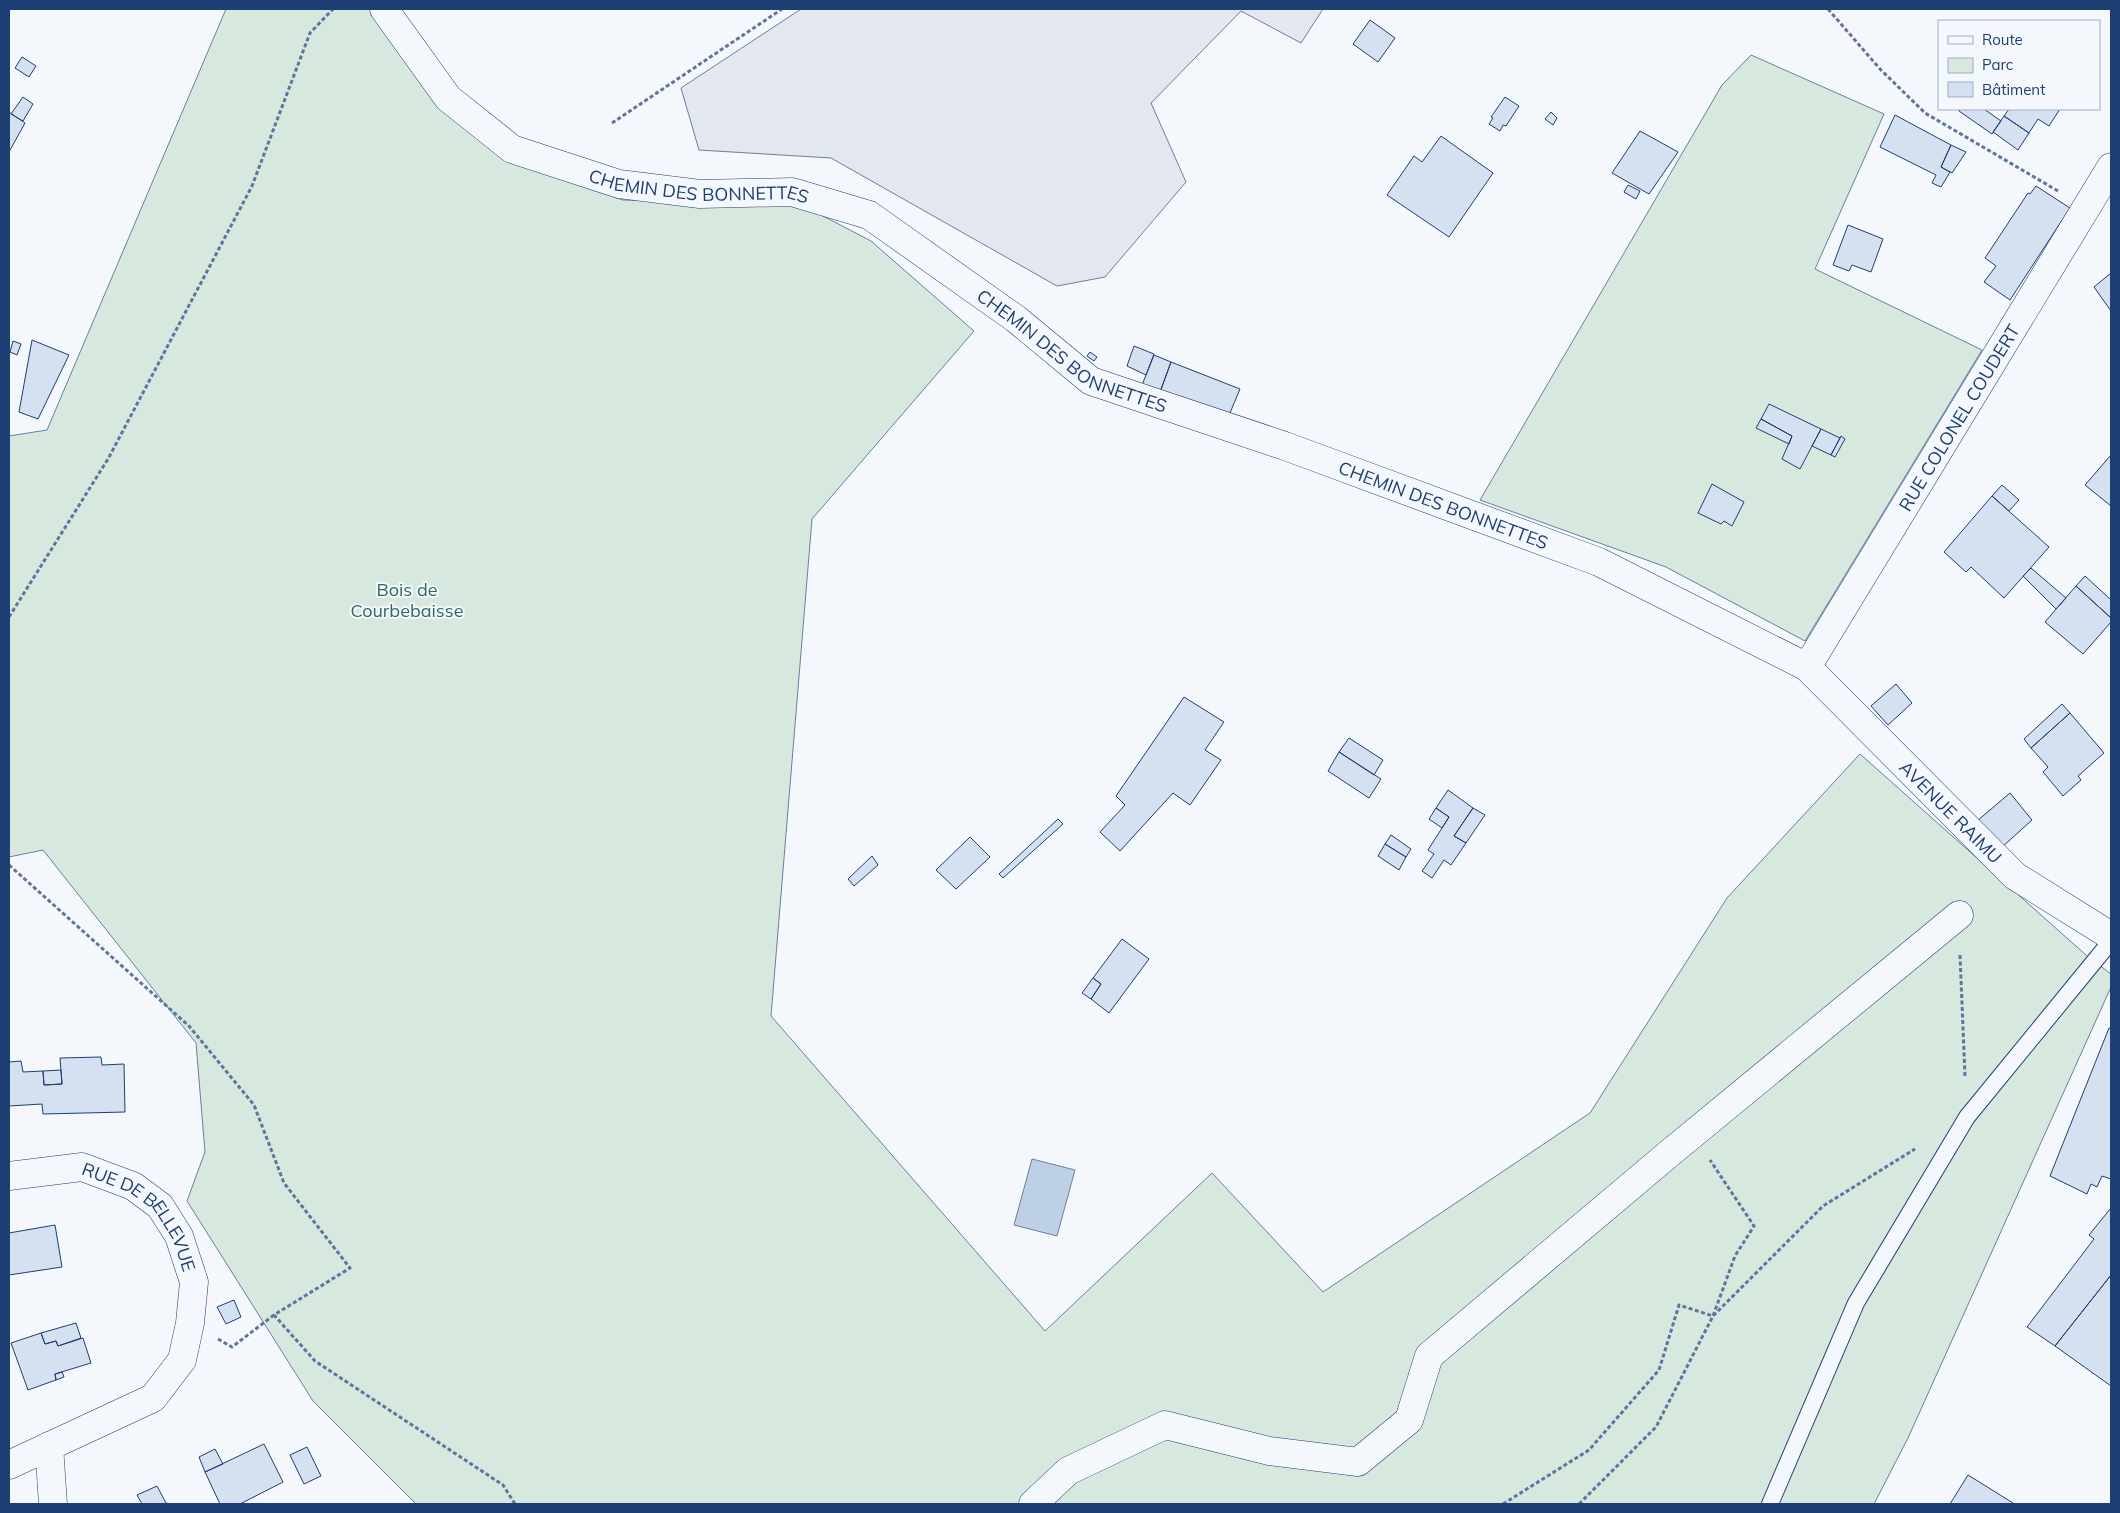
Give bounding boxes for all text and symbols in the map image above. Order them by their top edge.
legend [1938,20,2100,110]
text: Route [1982,30,2023,49]
text: Parc [1982,55,2013,74]
text: Bâtiment [1982,80,2045,99]
street label: CHEMIN DES BONNETTES [586,163,812,208]
street label: CHEMIN DES BONNETTES [973,284,1170,417]
street label: RUE COLONEL COUDERT [1893,320,2024,515]
street label: CHEMIN DES BONNETTES [1336,455,1552,554]
park label: Bois de Courbebaisse [350,578,464,622]
street label: AVENUE RAIMU [1895,755,2007,868]
street label: RUE DE BELLEVUE [79,1157,201,1274]

